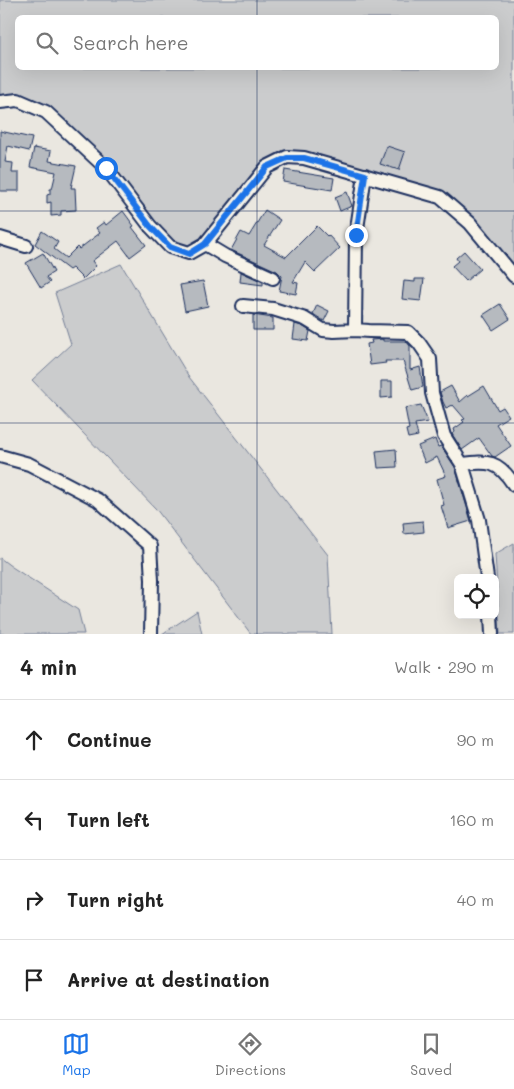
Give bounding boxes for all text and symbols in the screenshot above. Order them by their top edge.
search box [15,15,499,70]
icon: search [33,29,61,57]
text: Search here [73,30,189,55]
route start [95,157,118,180]
route end [345,224,368,247]
map controls [454,574,499,619]
button: locate [454,574,499,619]
text: 4 min [20,653,77,680]
text: Walk · 290 m [394,656,494,677]
icon: ahead [20,726,48,754]
text: Continue [67,727,152,752]
text: 90 m [457,729,494,750]
icon: left [20,806,48,834]
text: Turn left [67,807,150,832]
text: 160 m [449,809,494,830]
icon: right [20,886,48,914]
text: Turn right [67,887,164,912]
text: 40 m [457,889,494,910]
icon: arrive [20,966,48,994]
text: Arrive at destination [67,967,270,992]
tab: Map [62,1030,91,1079]
tab: Directions [215,1030,286,1079]
tab: Saved [410,1030,452,1079]

